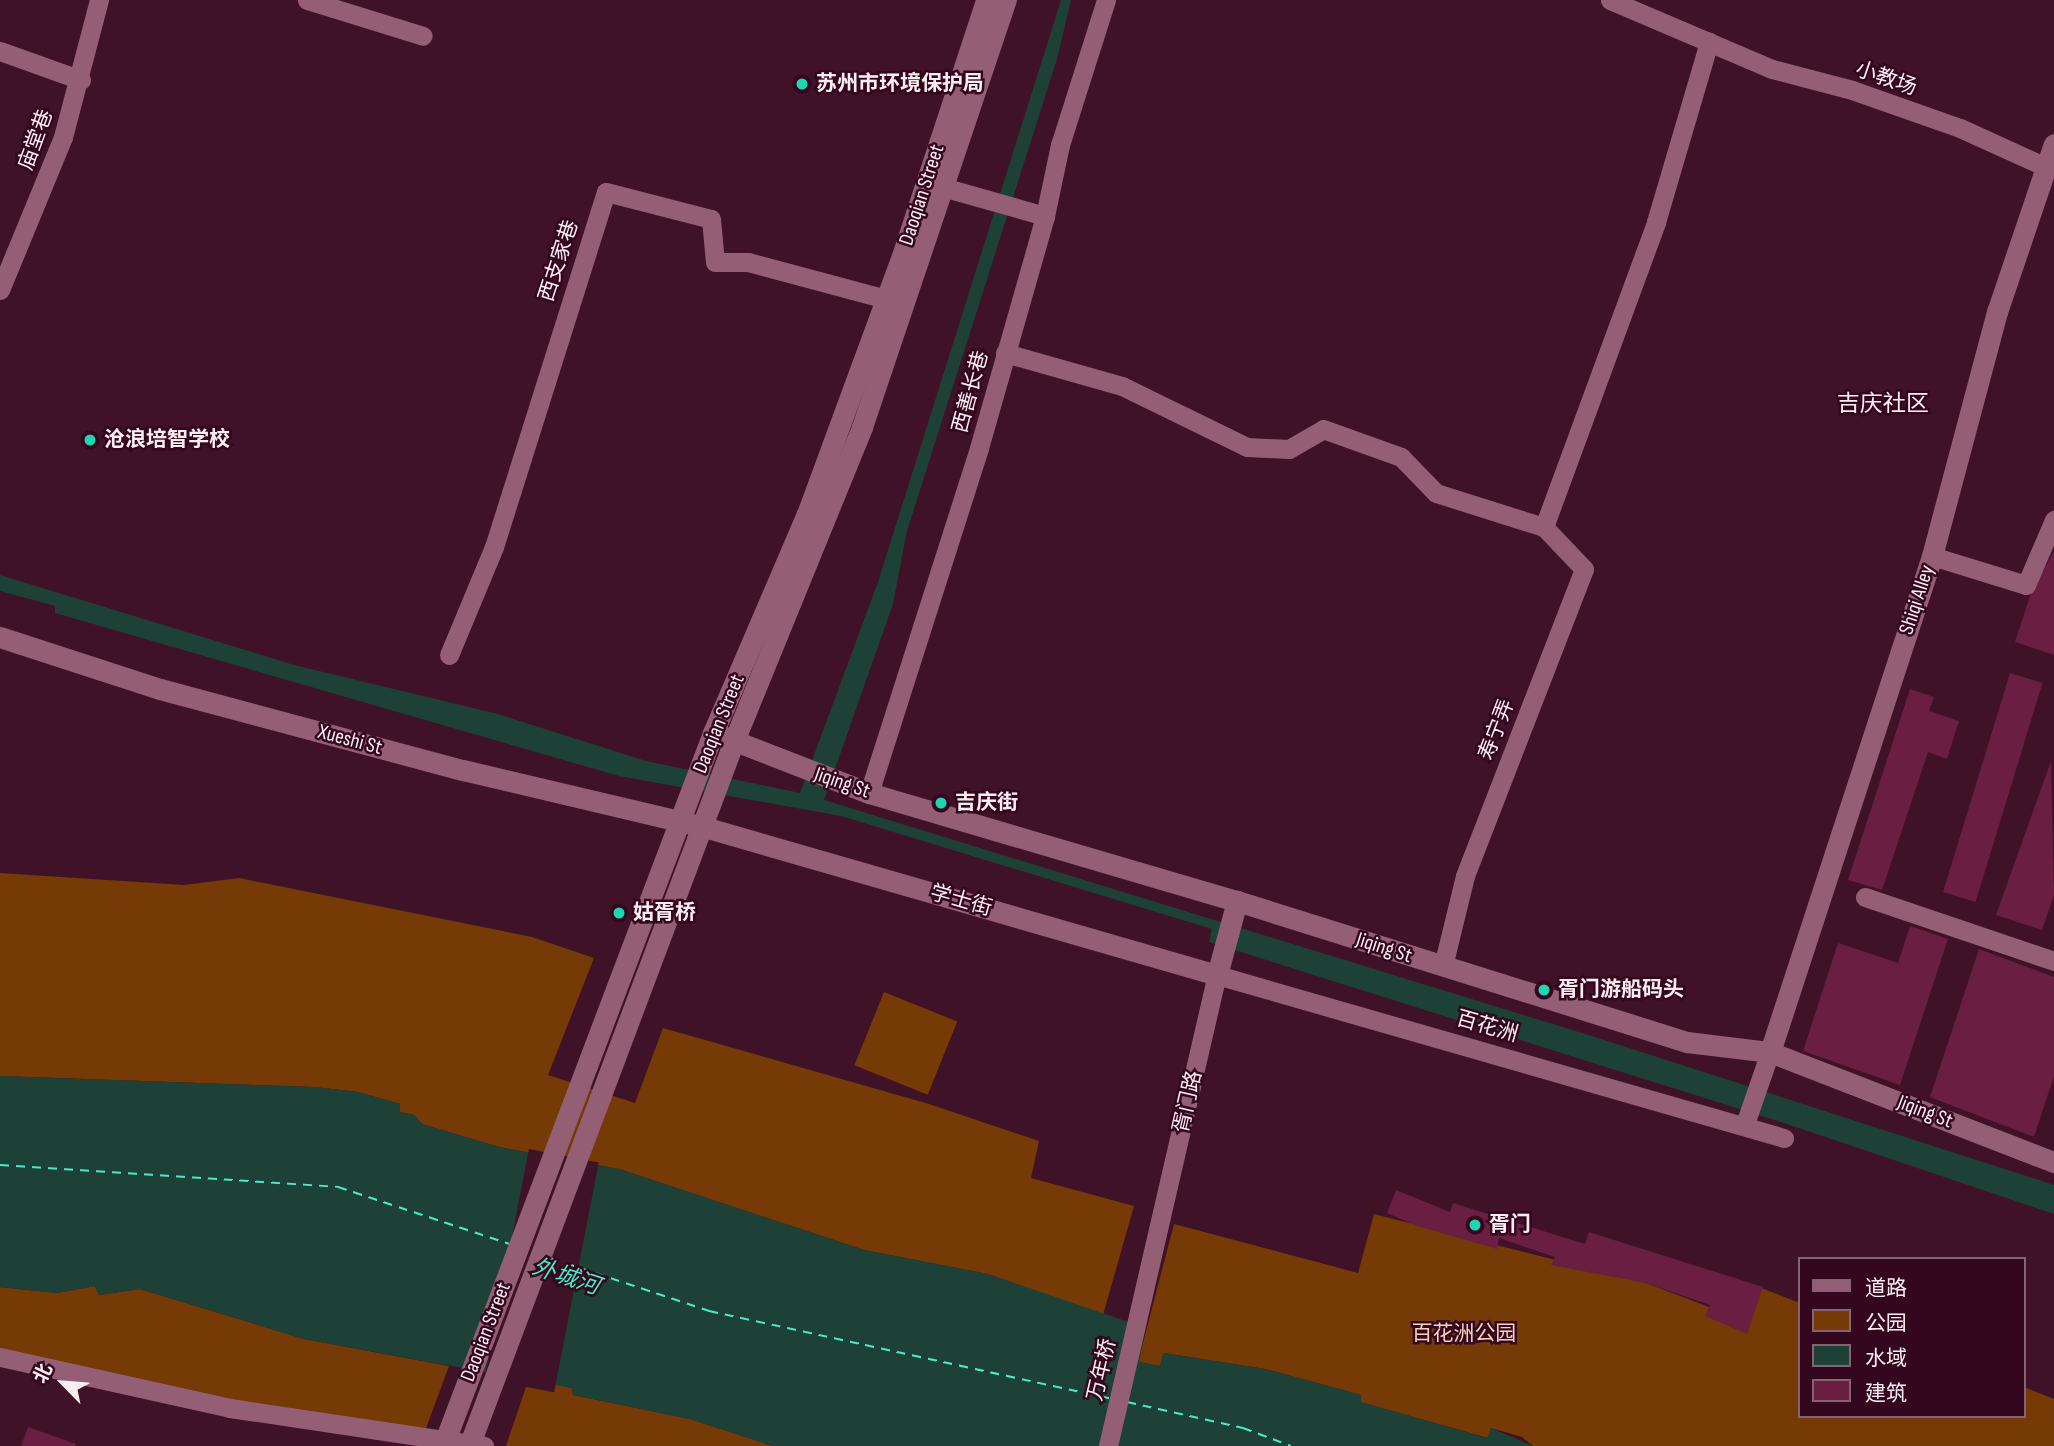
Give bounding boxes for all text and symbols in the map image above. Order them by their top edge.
street label: 小教场 [1852,57,1920,101]
place label: 苏州市环境保护局 [816,71,984,97]
marker: 苏州市环境保护局 [794,76,810,92]
street label: 庙堂巷 [13,106,59,174]
street label: Daoqian Street [894,141,950,249]
street label: 西支家巷 [534,217,584,305]
street label: 西善长巷 [948,348,994,436]
district label: 吉庆社区 [1837,390,1929,418]
place label: 沧浪培智学校 [104,427,230,453]
marker: 沧浪培智学校 [82,432,98,448]
street label: Shiqi Alley [1894,562,1940,638]
street label: Daoqian Street [688,671,750,777]
street label: 寿宁弄 [1474,696,1520,764]
street label: Xueshi St [315,719,385,761]
street label: Jiqing St [811,762,873,804]
place label: 吉庆街 [955,790,1018,816]
marker: 吉庆街 [933,795,949,811]
street label: 学士街 [927,880,995,922]
place label: 姑胥桥 [633,900,696,926]
marker: 姑胥桥 [611,905,627,921]
street label: Jiqing St [1353,927,1415,969]
place label: 胥门游船码头 [1558,977,1684,1003]
marker: 胥门游船码头 [1536,982,1552,998]
street label: 百花洲 [1453,1006,1521,1048]
street label: 胥门路 [1169,1068,1207,1136]
street label: Jiqing St [1894,1090,1956,1134]
place label: 胥门 [1489,1212,1531,1238]
marker: 胥门 [1467,1217,1483,1233]
water label: 外城河 [529,1253,603,1301]
legend [1798,1257,2026,1418]
text: 道路 [1865,1276,1907,1301]
street label: Daoqian Street [456,1279,516,1385]
text: 公园 [1865,1311,1907,1336]
park label: 百花洲公园 [1412,1321,1516,1347]
street label: 万年桥 [1083,1336,1121,1404]
text: 水域 [1865,1346,1907,1371]
north arrow [28,1348,98,1418]
text: 北 [29,1360,58,1387]
text: 建筑 [1865,1381,1907,1406]

